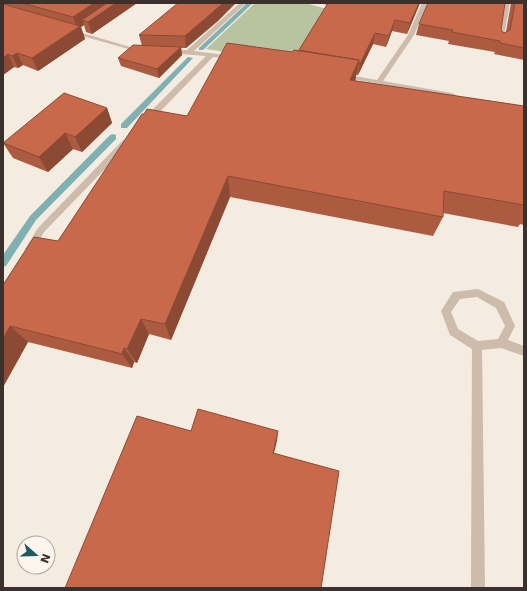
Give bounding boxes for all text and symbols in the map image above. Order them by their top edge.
north arrow [16,535,56,575]
text: N [37,552,53,565]

